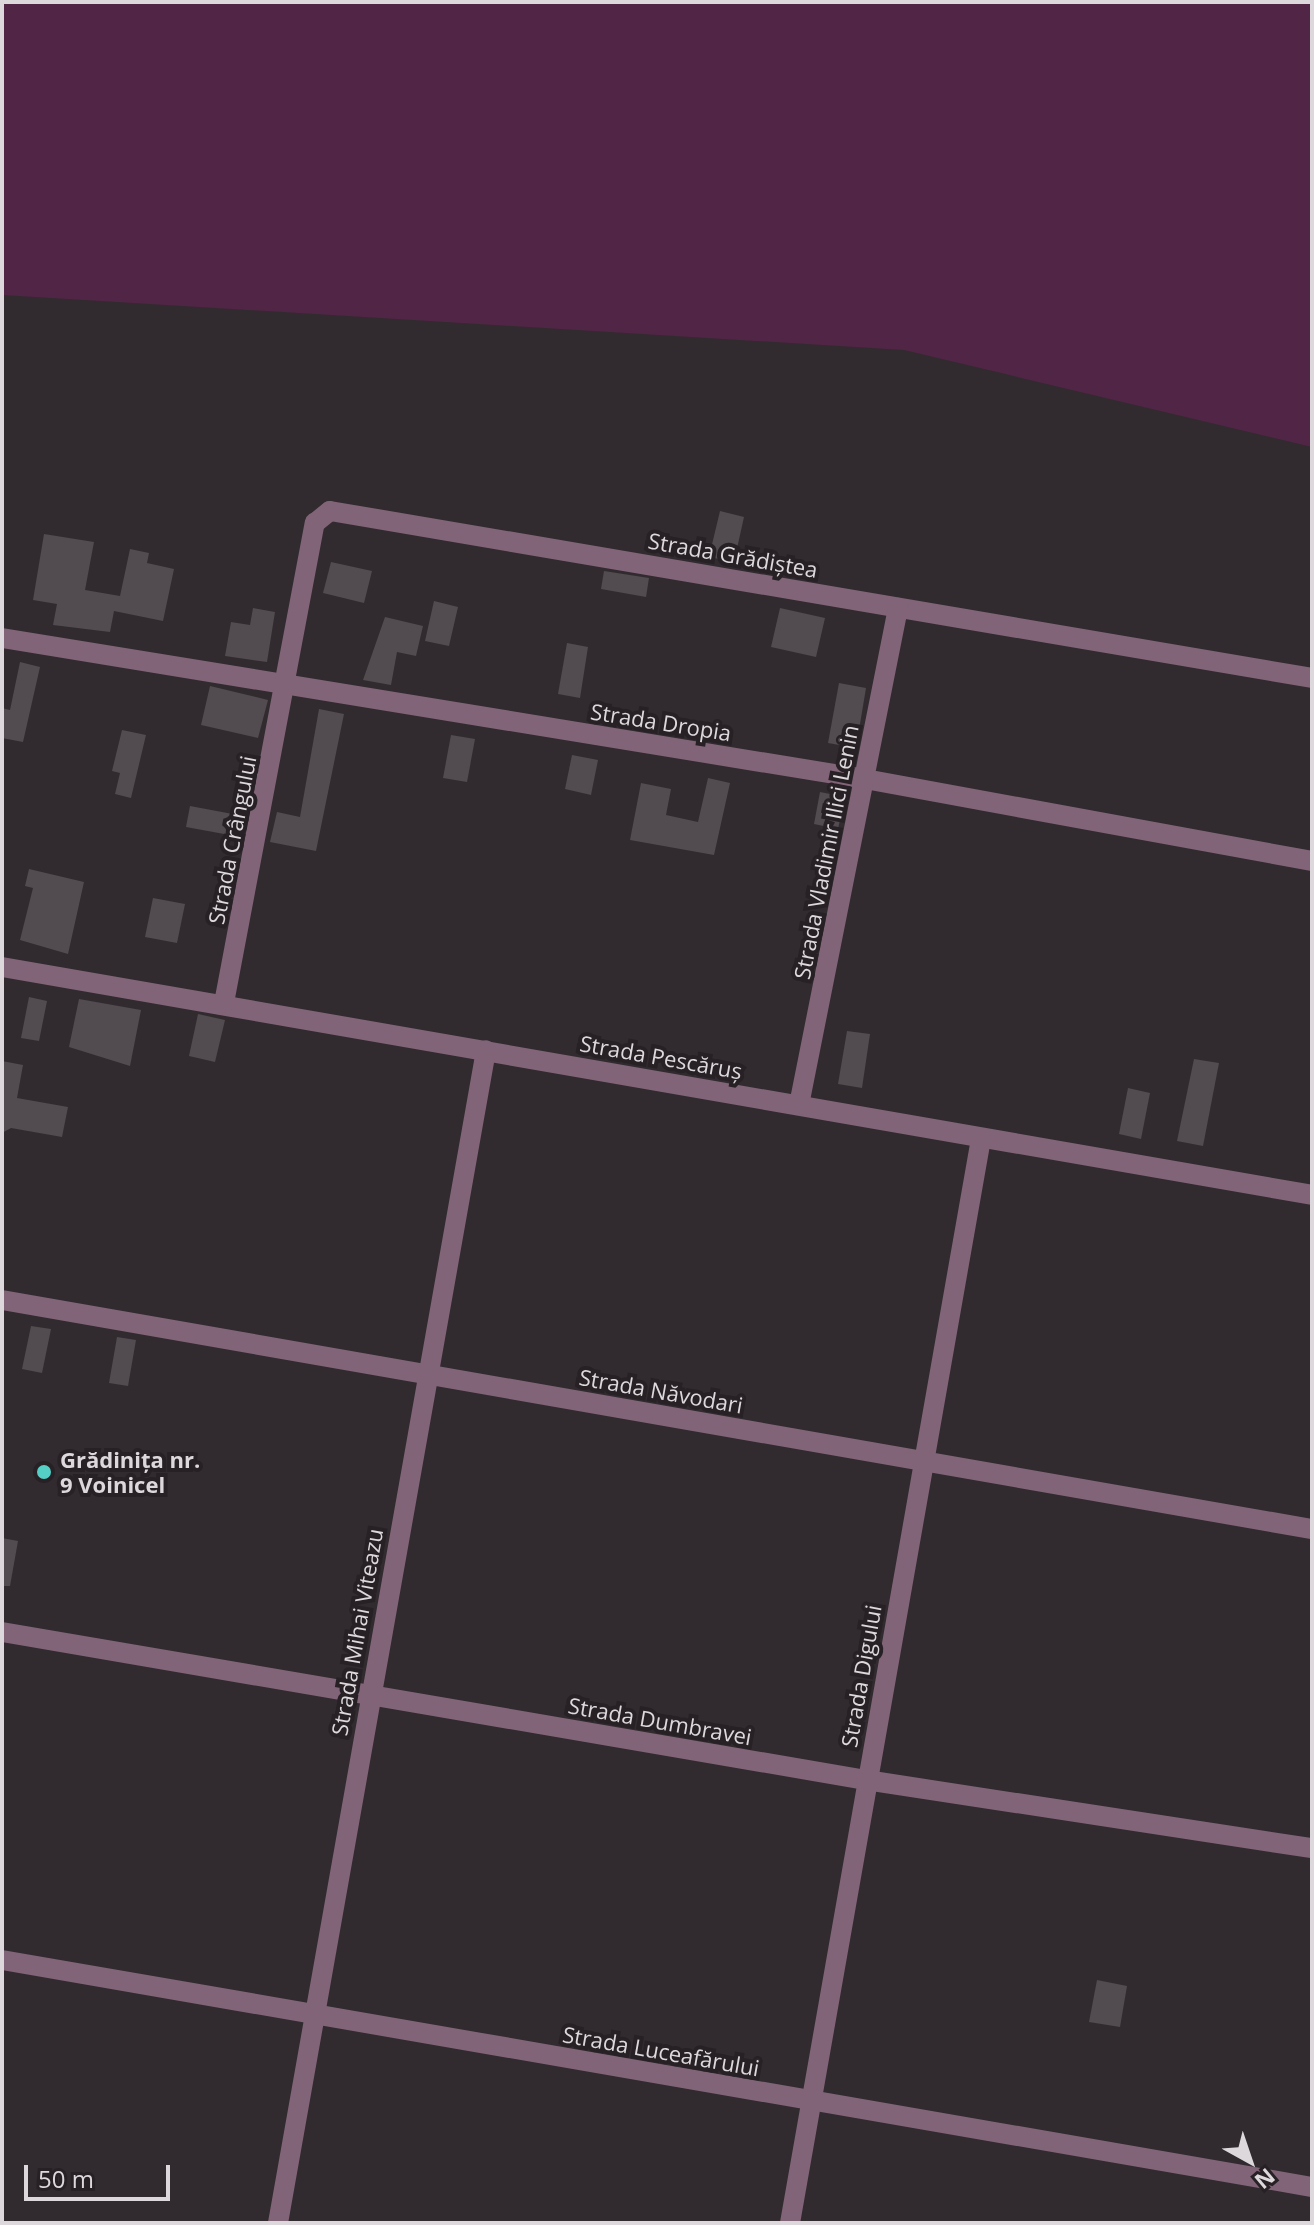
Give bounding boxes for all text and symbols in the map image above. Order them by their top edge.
street label: Strada Grădiștea [646,527,820,583]
street label: Strada Dropia [589,698,733,746]
street label: Strada Vladimir Ilici Lenin [788,723,864,981]
street label: Strada Crângului [203,753,261,927]
street label: Strada Pescăruș [578,1030,744,1084]
street label: Strada Năvodari [577,1364,745,1418]
place label: Grădinița nr. 9 Voinicel [60,1446,200,1498]
marker: Grădinița nr. 9 Voinicel [35,1463,53,1481]
street label: Strada Mihai Viteazu [326,1526,388,1738]
street label: Strada Digului [835,1603,887,1749]
street label: Strada Dumbravei [566,1692,754,1750]
street label: Strada Luceafărului [561,2021,761,2081]
north arrow [1210,2121,1290,2201]
scale bar [28,2149,174,2199]
text: 50 m [38,2162,94,2195]
text: N [1249,2162,1282,2197]

